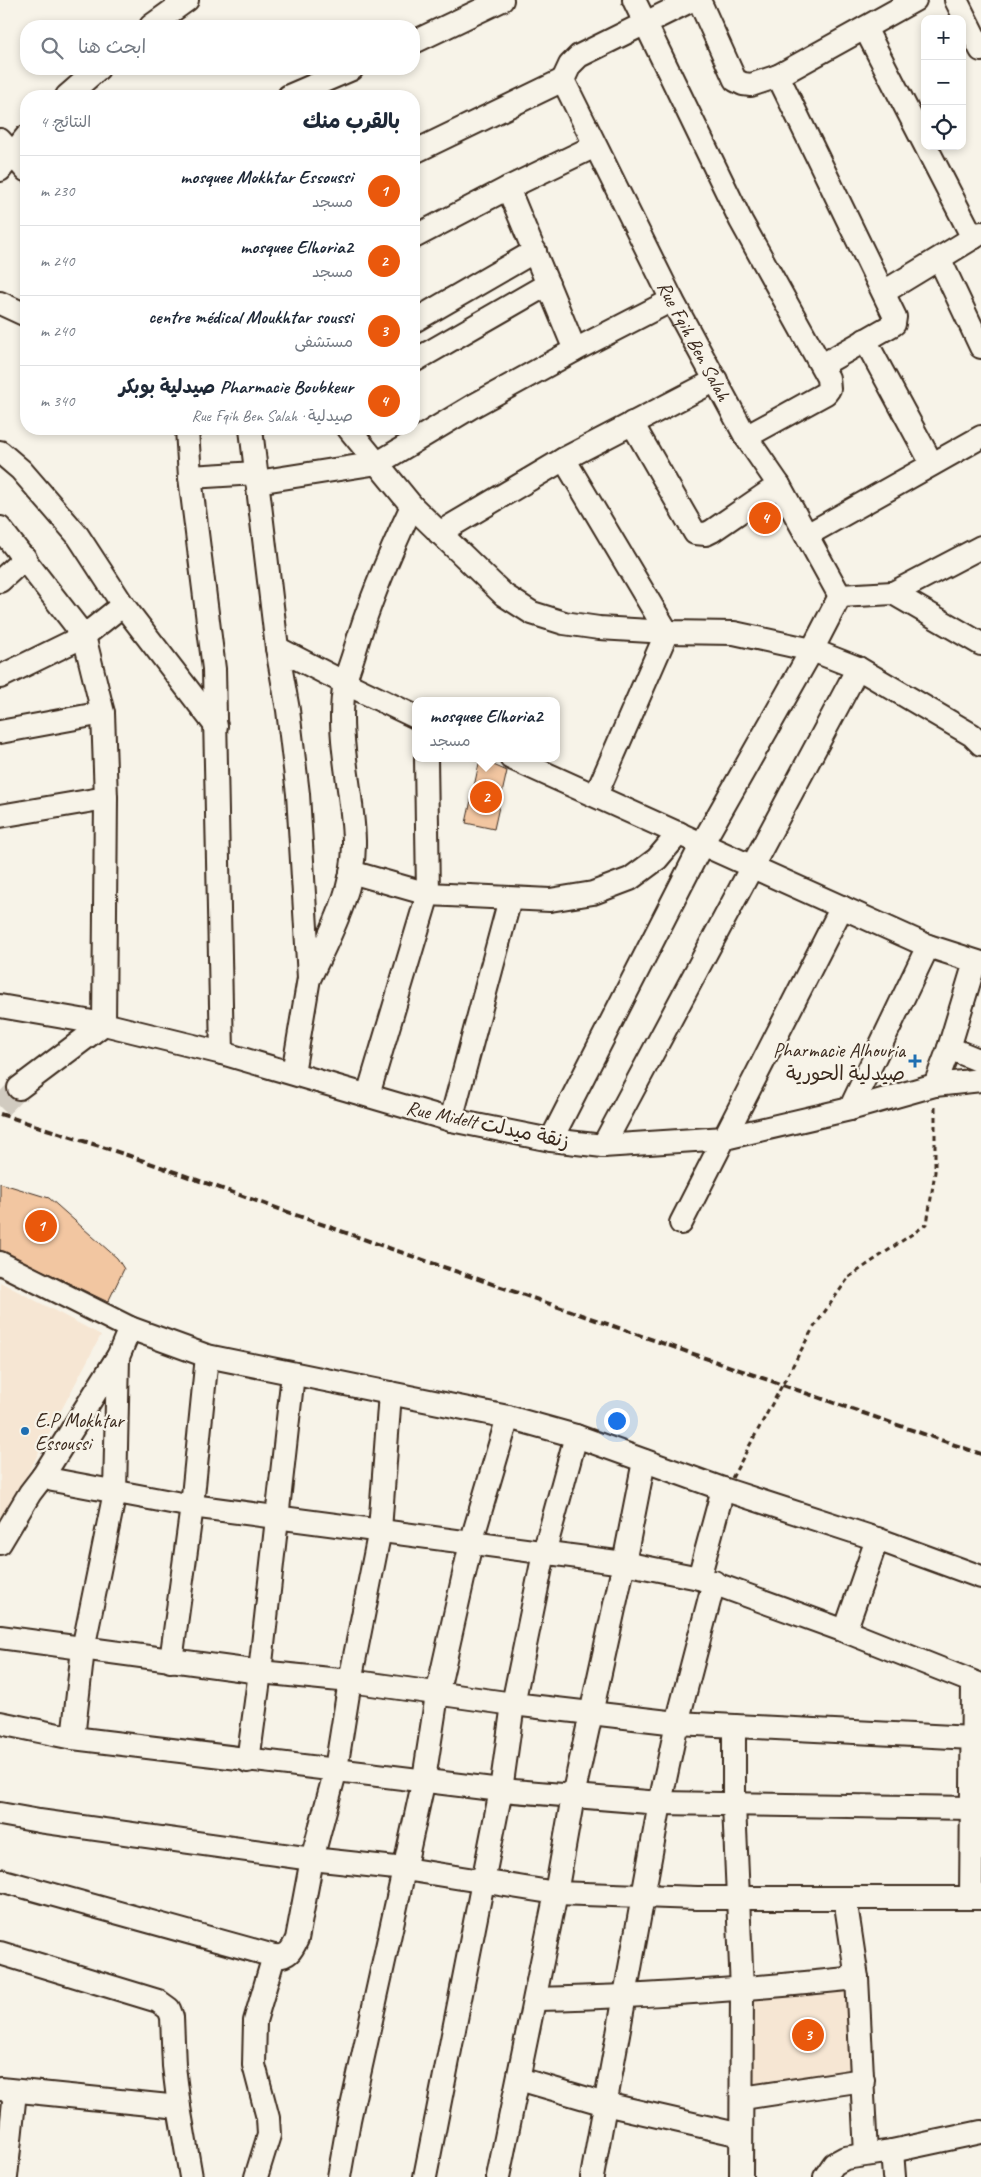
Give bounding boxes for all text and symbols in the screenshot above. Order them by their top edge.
map controls [921,15,966,150]
button: + [921,15,966,60]
search box [20,20,420,75]
icon: search [38,34,66,62]
text: ابحث هنا [78,35,146,59]
button: − [921,60,966,105]
button: locate [921,105,966,150]
text: بالقرب منك [303,108,400,134]
text: النتائج: 4 [40,112,91,132]
text: mosquee Mokhtar Essoussi [180,165,353,189]
text: 230 m [40,181,74,201]
text: 1 [380,181,388,201]
text: مسجد [312,192,353,212]
text: mosquee Elhoria2 [240,235,353,259]
text: 240 m [40,251,74,271]
text: 2 [380,251,388,271]
text: مسجد [312,262,353,282]
street label: Rue Fqih Ben Salah [652,277,737,406]
text: centre médical Moukhtar soussi [148,305,353,329]
text: 240 m [40,321,74,341]
text: 3 [380,321,388,341]
text: مستشفى [294,332,353,352]
text: Pharmacie Boubkeur صيدلية بوبكر [119,375,353,399]
text: 340 m [40,391,74,411]
text: 4 [380,391,388,411]
text: صيدلية · Rue Fqih Ben Salah [192,406,353,426]
pin: 4 [749,499,781,537]
popup [412,697,560,762]
text: mosquee Elhoria2 [430,704,543,728]
text: مسجد [430,731,471,751]
pin: 2 [470,778,502,816]
place label: Pharmacie Alhouria صيدلية الحورية [773,1038,907,1086]
marker: Pharmacie Alhouria صيدلية الحورية [909,1055,921,1067]
street label: Rue Midelt زنقة ميدلت [404,1095,572,1154]
pin: 1 [25,1207,57,1245]
place label: E.P Mokhtar Essoussi [35,1408,125,1456]
your location [604,1408,630,1434]
marker: E.P Mokhtar Essoussi [19,1425,31,1437]
pin: 3 [792,2016,824,2054]

